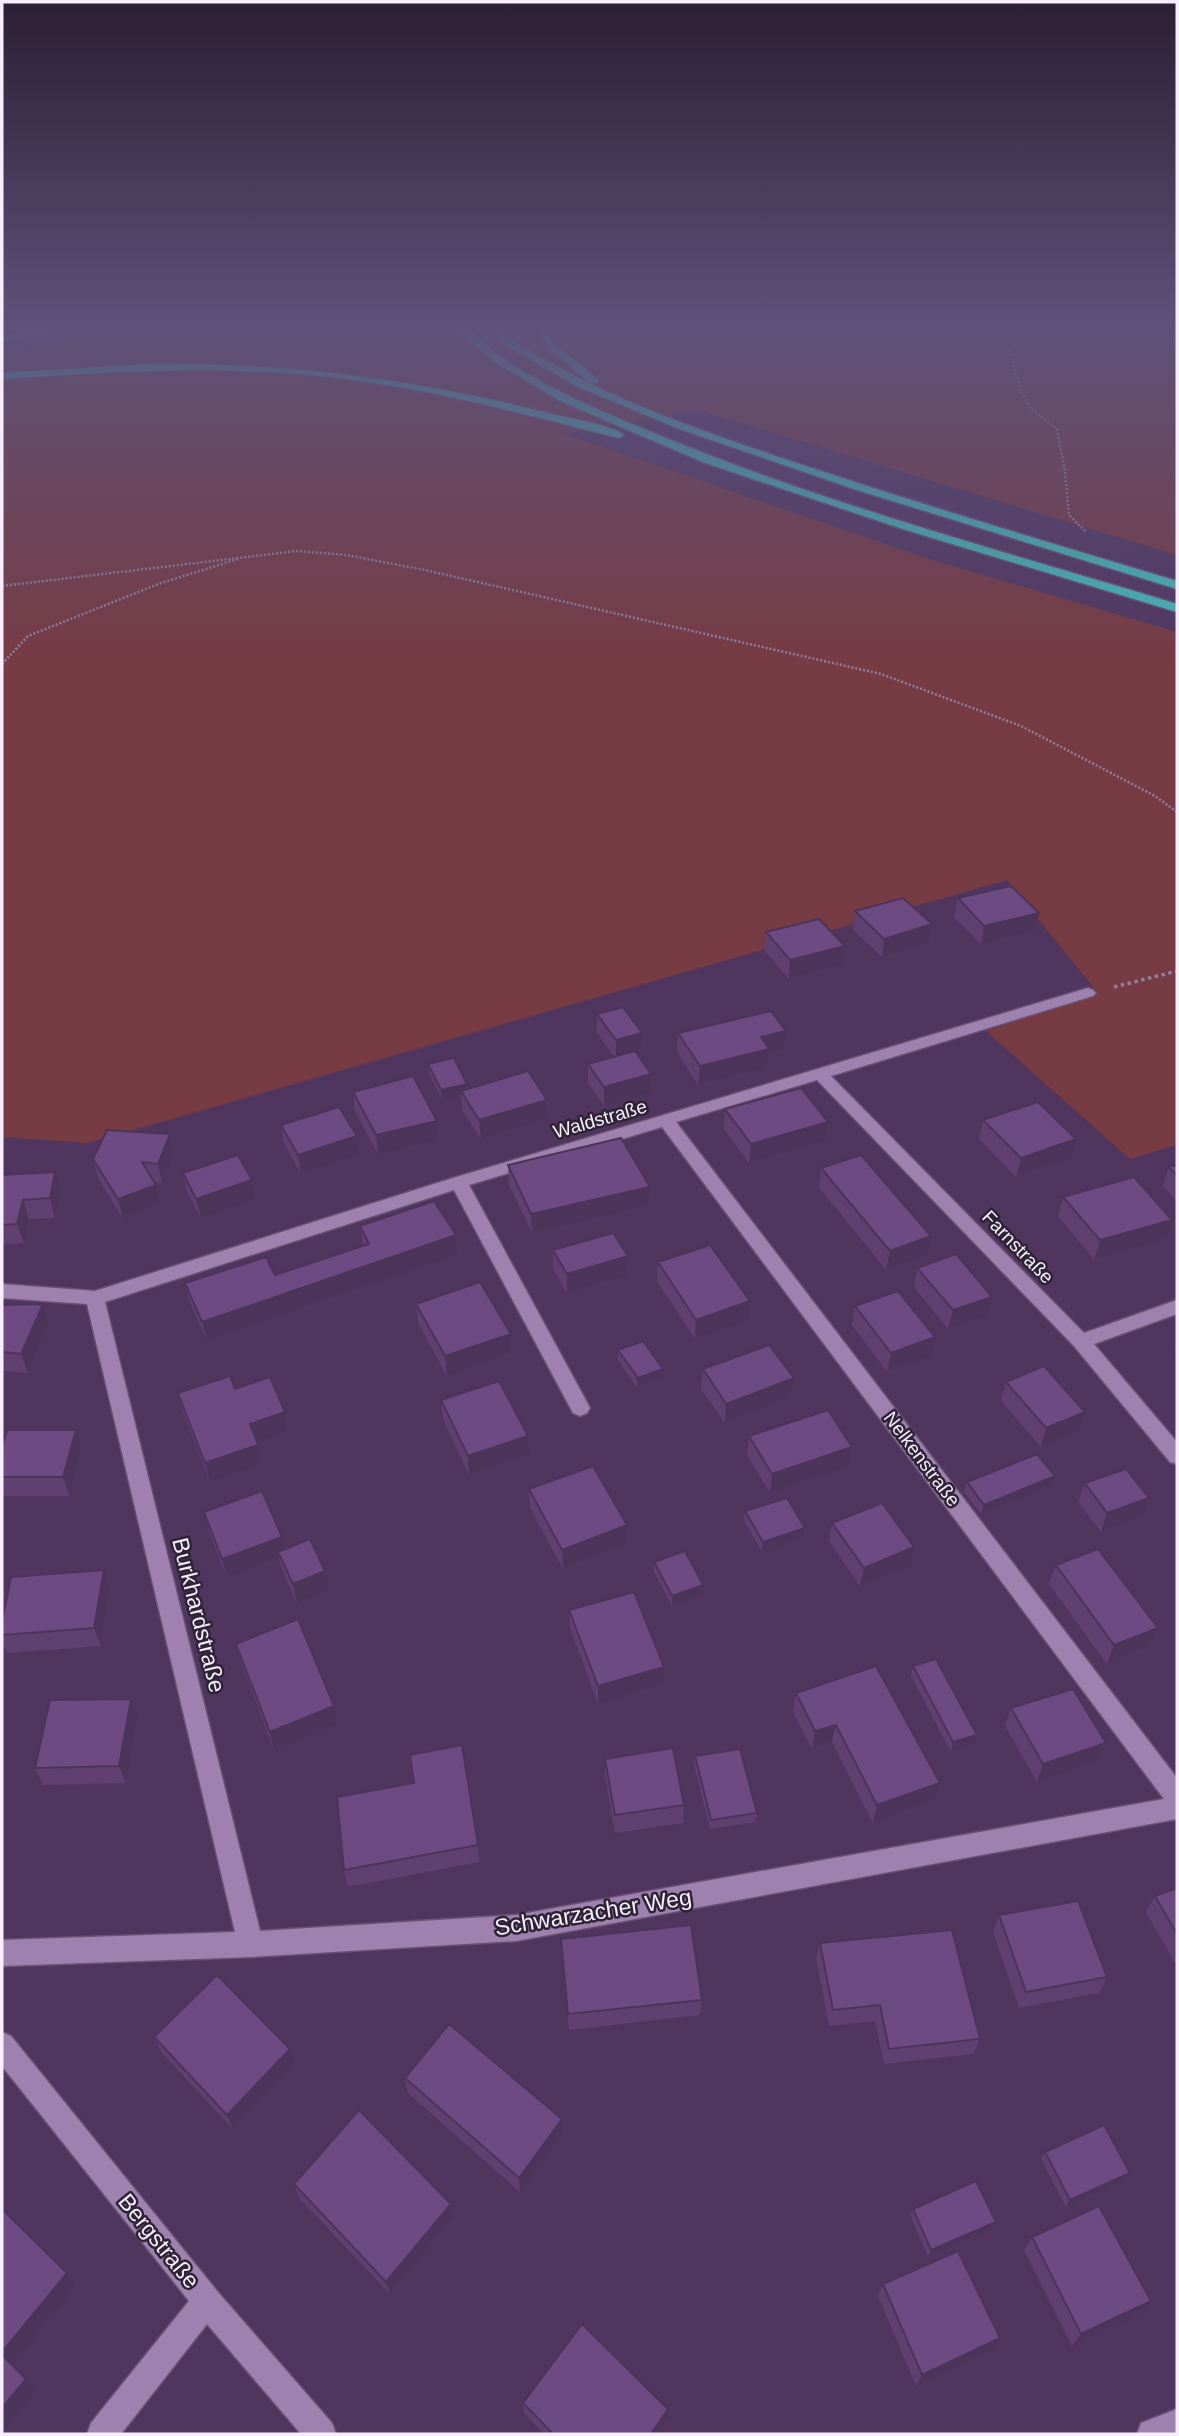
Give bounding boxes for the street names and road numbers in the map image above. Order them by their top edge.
street label: Waldstraße [551,1096,649,1142]
street label: Farnstraße [978,1206,1058,1288]
street label: Nelkenstraße [880,1408,964,1510]
street label: Burkhardstraße [167,1535,231,1695]
street label: Schwarzacher Weg [493,1884,693,1940]
street label: Bergstraße [113,2189,205,2293]

